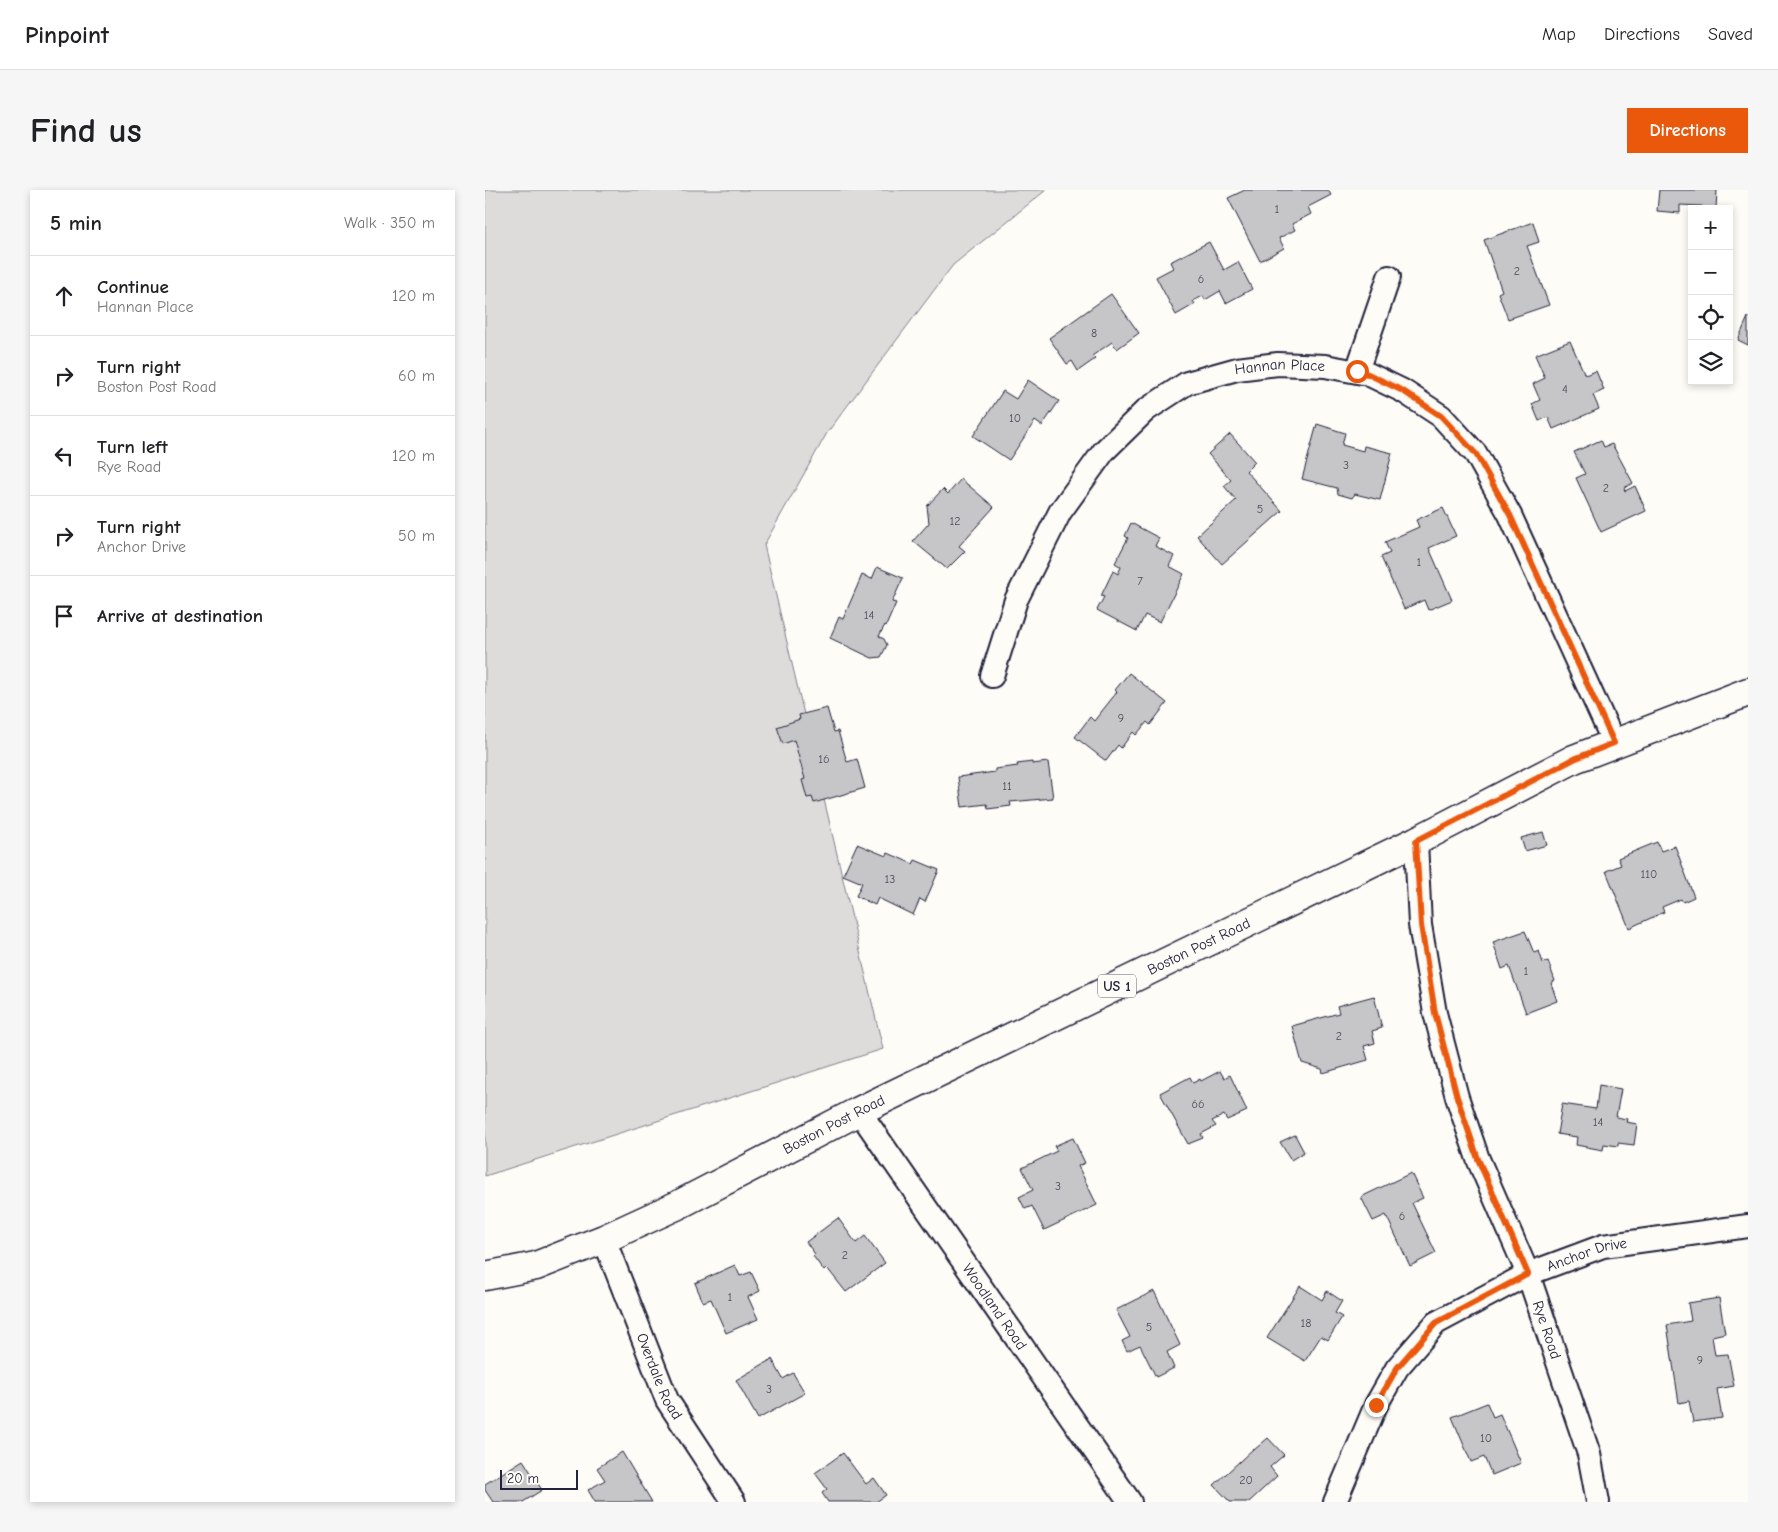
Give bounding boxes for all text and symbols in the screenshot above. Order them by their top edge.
text: Pinpoint [25,21,109,49]
text: Map [1542,24,1576,45]
text: Directions [1604,24,1680,45]
text: Saved [1708,24,1753,45]
button: Directions [1627,108,1748,153]
text: Find us [30,110,142,151]
house number: 1 [1275,202,1280,216]
map controls [1688,205,1733,385]
button: + [1688,205,1733,250]
text: 5 min [50,211,102,235]
text: Walk · 350 m [344,214,435,232]
button: − [1688,250,1733,295]
house number: 2 [1514,264,1520,278]
house number: 6 [1198,272,1204,286]
text: Continue [97,276,169,298]
icon: ahead [50,282,78,310]
text: 120 m [392,287,435,305]
button: locate [1688,295,1733,340]
text: Hannan Place [97,298,193,316]
house number: 8 [1091,326,1097,340]
button: layers [1688,340,1733,385]
street label: Hannan Place [1234,355,1326,378]
text: Turn right [97,356,181,378]
route start [1346,360,1369,383]
icon: right [50,362,78,390]
text: 60 m [398,367,435,385]
text: Boston Post Road [97,378,216,396]
house number: 4 [1562,382,1568,396]
house number: 10 [1009,411,1021,425]
text: Turn left [97,436,168,458]
icon: left [50,442,78,470]
text: 120 m [392,447,435,465]
text: Rye Road [97,458,161,476]
house number: 3 [1343,458,1349,472]
house number: 2 [1603,481,1609,495]
house number: 5 [1257,502,1263,516]
house number: 12 [949,514,961,528]
text: Turn right [97,516,181,538]
icon: right [50,522,78,550]
text: 50 m [398,527,435,545]
text: Anchor Drive [97,538,186,556]
house number: 1 [1417,555,1422,569]
house number: 7 [1137,574,1143,588]
icon: arrive [50,602,78,630]
text: Arrive at destination [97,605,263,627]
house number: 14 [864,608,874,622]
house number: 9 [1118,711,1124,725]
house number: 16 [818,752,830,766]
house number: 11 [1002,779,1012,793]
house number: 110 [1641,867,1657,881]
house number: 13 [885,872,895,886]
street label: Boston Post Road [1144,914,1253,979]
house number: 1 [1524,964,1529,978]
road number: US 1 [1098,974,1136,998]
house number: 2 [1336,1029,1342,1043]
street label: Boston Post Road [780,1091,888,1158]
house number: 66 [1191,1097,1205,1111]
house number: 14 [1593,1115,1603,1129]
house number: 3 [1055,1179,1061,1193]
house number: 6 [1399,1209,1405,1223]
street label: Anchor Drive [1544,1234,1629,1275]
house number: 2 [842,1248,848,1262]
street label: Woodland Road [958,1260,1031,1353]
house number: 1 [728,1290,733,1304]
street label: Rye Road [1529,1298,1565,1361]
house number: 18 [1301,1316,1311,1330]
house number: 5 [1146,1320,1152,1334]
street label: Overdale Road [633,1330,686,1423]
house number: 9 [1697,1353,1703,1367]
house number: 3 [766,1382,772,1396]
route end [1365,1394,1388,1417]
house number: 10 [1480,1431,1492,1445]
scale bar [500,1467,577,1490]
text: 20 m [507,1470,539,1487]
house number: 20 [1239,1473,1253,1487]

